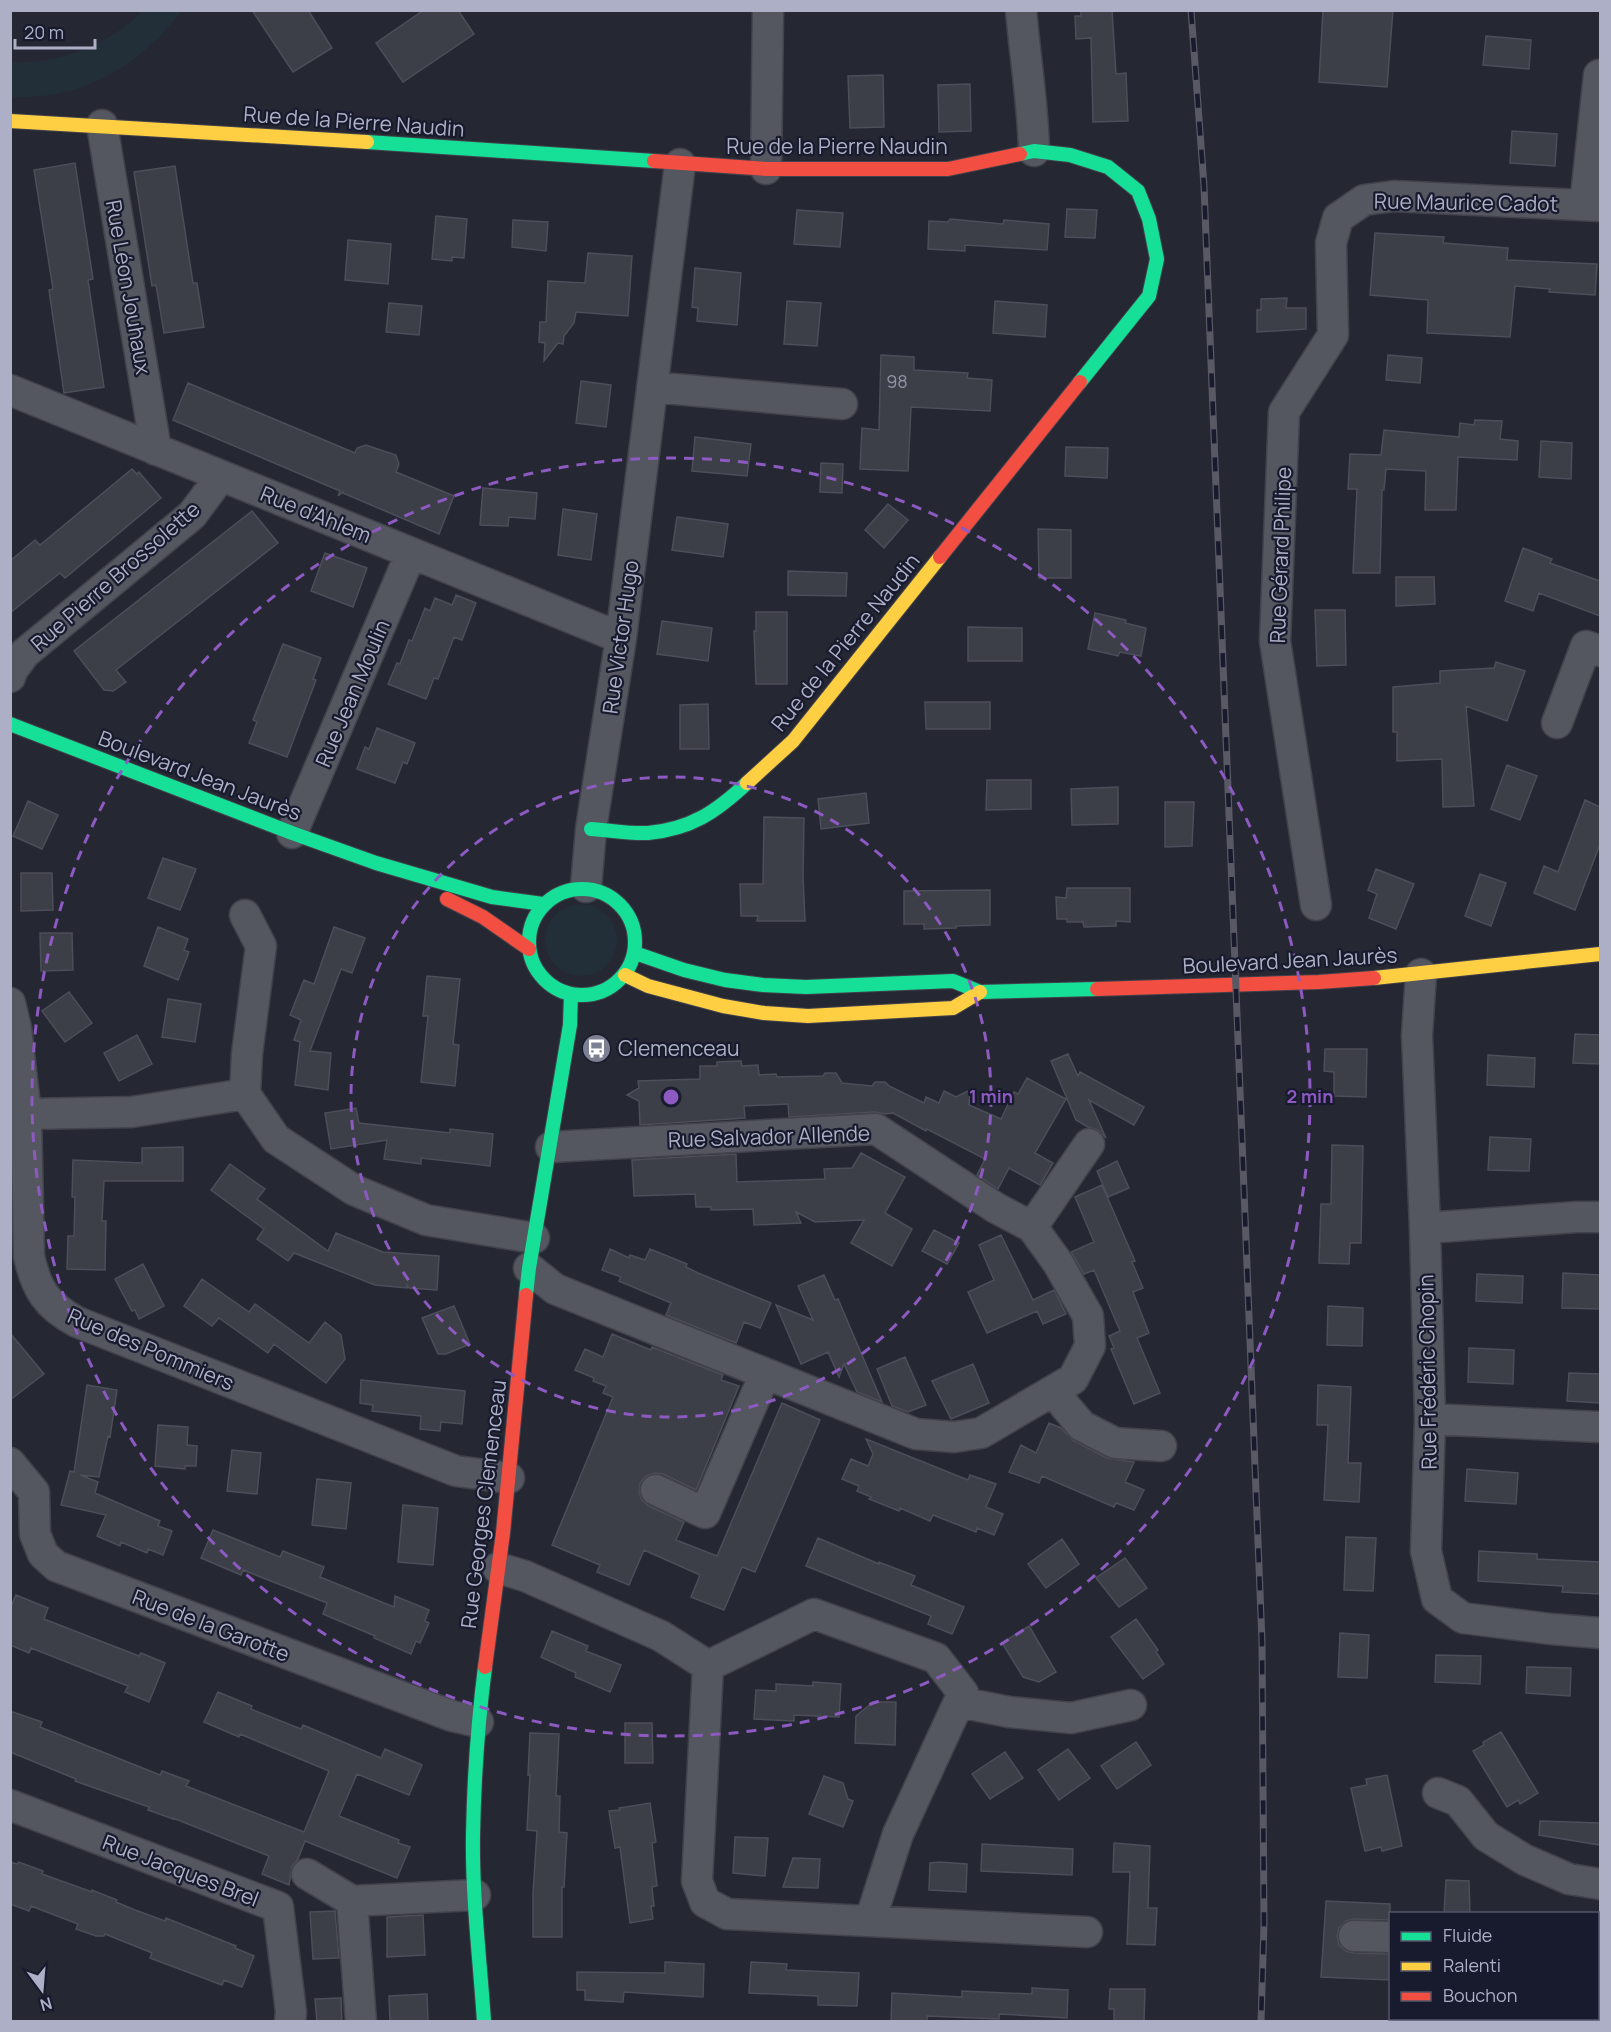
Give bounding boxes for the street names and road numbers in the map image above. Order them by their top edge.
street label: Rue de la Pierre Naudin [243,99,465,143]
street label: Rue de la Pierre Naudin [726,132,948,160]
street label: Rue Maurice Cadot [1374,186,1558,218]
street label: Rue Léon Jouhaux [100,198,158,376]
street label: Rue Gérard Philipe [1263,466,1297,644]
street label: Rue d'Ahlem [256,479,376,549]
street label: Rue Pierre Brossolette [24,495,206,657]
street label: Rue de la Pierre Naudin [764,547,926,737]
street label: Rue Victor Hugo [595,558,645,716]
street label: Rue Jean Moulin [308,615,396,771]
street label: Boulevard Jean Jaurès [95,723,305,827]
street label: Boulevard Jean Jaurès [1182,940,1398,980]
street label: Rue Salvador Allende [667,1118,871,1154]
street label: Rue Frédéric Chopin [1411,1274,1443,1470]
street label: Rue des Pommiers [64,1301,238,1397]
street label: Rue Georges Clemenceau [454,1378,512,1630]
street label: Rue de la Garotte [129,1582,293,1668]
street label: Rue Jacques Brel [99,1827,263,1913]

